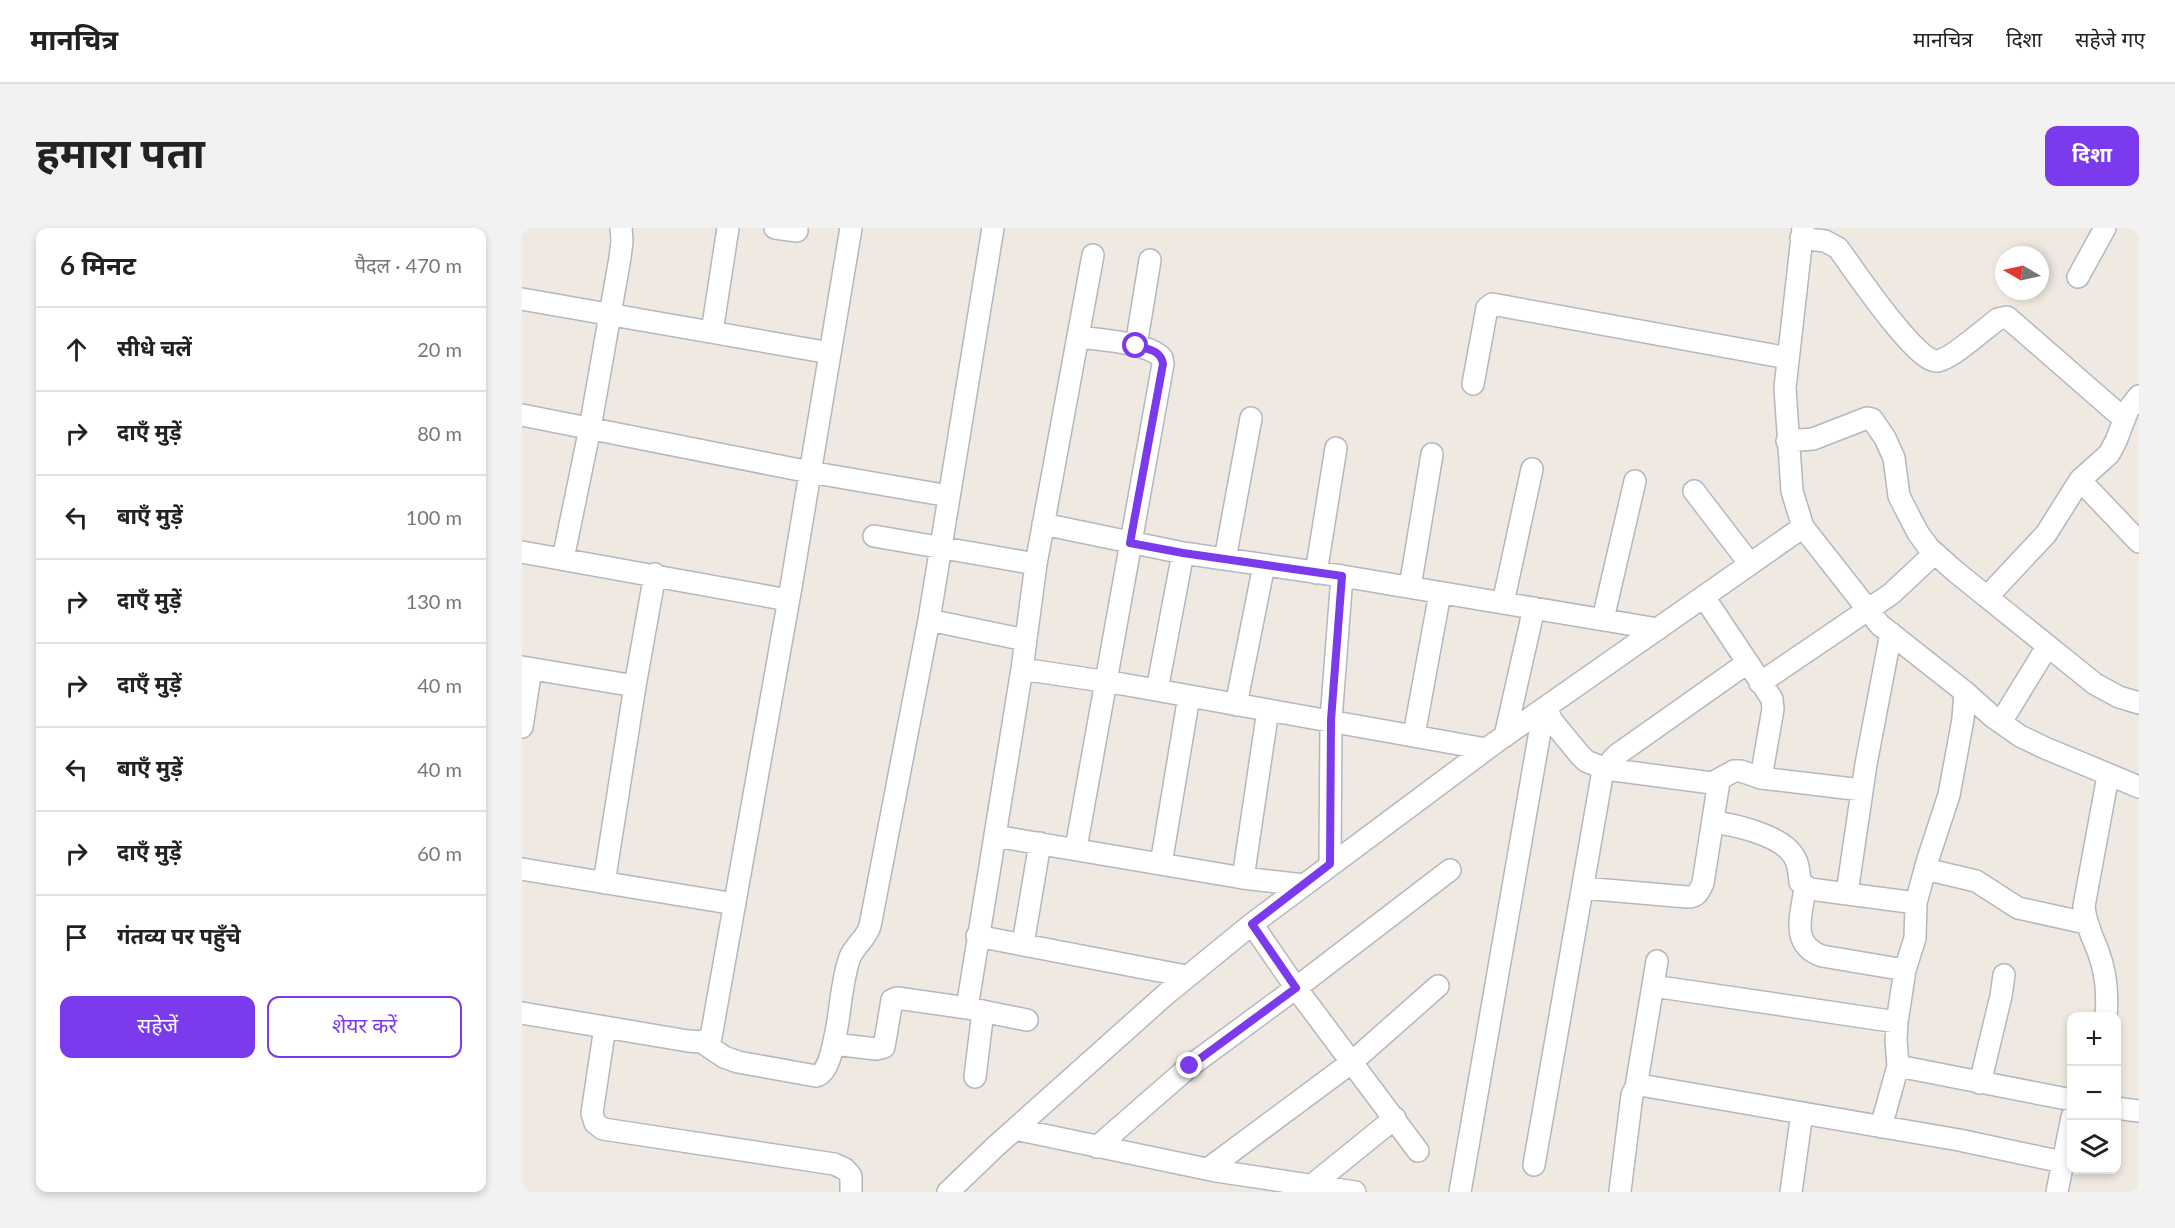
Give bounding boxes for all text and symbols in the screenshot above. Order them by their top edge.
text: मानचित्र [30,22,118,56]
text: मानचित्र [1913,26,1973,51]
text: दिशा [2006,26,2042,51]
text: सहेजे गए [2075,26,2145,51]
button: दिशा [2045,126,2139,186]
text: हमारा पता [36,127,205,177]
north arrow [1995,246,2049,300]
text: 6 मिनट [60,249,136,281]
text: पैदल · 470 m [355,253,462,277]
route start [1122,332,1148,358]
icon: ahead [60,333,93,366]
text: सीधे चलें [117,334,192,361]
text: 20 m [417,337,462,361]
icon: right [60,417,93,450]
text: दाएँ मुड़ें [117,418,181,445]
text: 80 m [417,421,462,445]
icon: left [60,501,93,534]
text: बाएँ मुड़ें [117,502,183,529]
text: 100 m [406,505,462,529]
icon: right [60,585,93,618]
text: दाएँ मुड़ें [117,586,181,613]
text: 130 m [406,589,462,613]
icon: right [60,669,93,702]
text: दाएँ मुड़ें [117,670,181,697]
text: 40 m [417,673,462,697]
icon: left [60,753,93,786]
text: बाएँ मुड़ें [117,754,183,781]
text: 40 m [417,757,462,781]
icon: right [60,837,93,870]
text: दाएँ मुड़ें [117,838,181,865]
text: 60 m [417,841,462,865]
icon: arrive [60,921,93,954]
text: गंतव्य पर पहुँचे [117,922,241,949]
button: सहेजें [60,996,255,1058]
button: शेयर करें [267,996,462,1058]
map controls [2067,1012,2121,1174]
button: + [2067,1012,2121,1066]
route end [1176,1052,1202,1078]
button: − [2067,1066,2121,1120]
button: layers [2067,1120,2121,1174]

